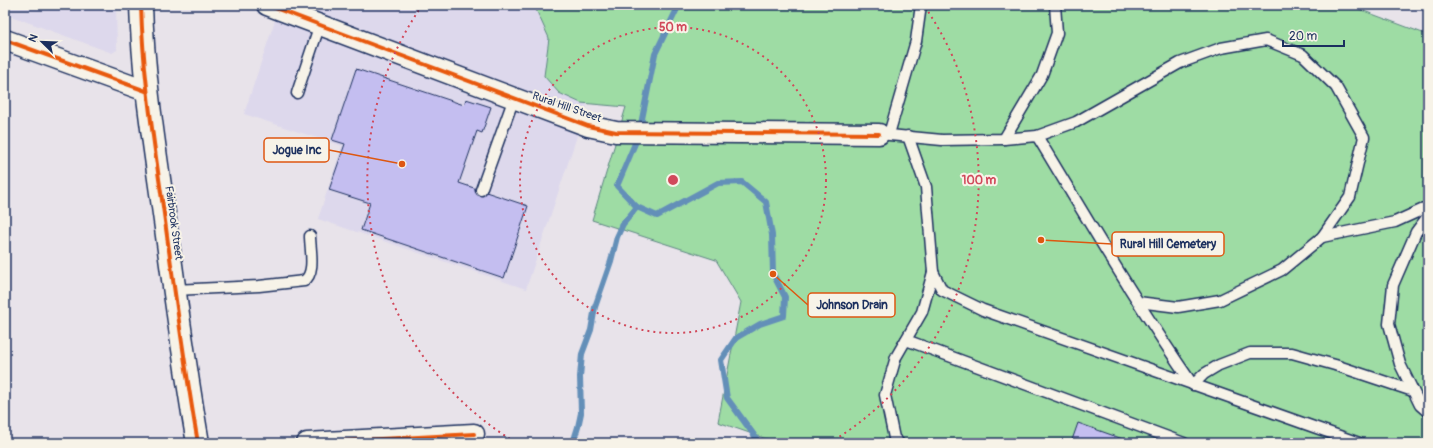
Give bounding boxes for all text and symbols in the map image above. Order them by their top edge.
text: 50 m [659,20,687,35]
north arrow [22,22,62,62]
scale bar [1283,22,1344,48]
text: 20 m [1289,29,1318,44]
text: N [26,32,41,44]
street label: Rural Hill Street [531,89,604,125]
callout: Jogue Inc [264,138,329,162]
text: Jogue Inc [272,143,322,158]
centre of rings [666,173,680,187]
text: 100 m [962,173,997,188]
street label: Fairbrook Street [162,185,186,261]
callout: Rural Hill Cemetery [1112,232,1224,256]
text: Rural Hill Cemetery [1120,237,1217,252]
callout: Johnson Drain [808,293,895,317]
text: Johnson Drain [816,298,888,313]

